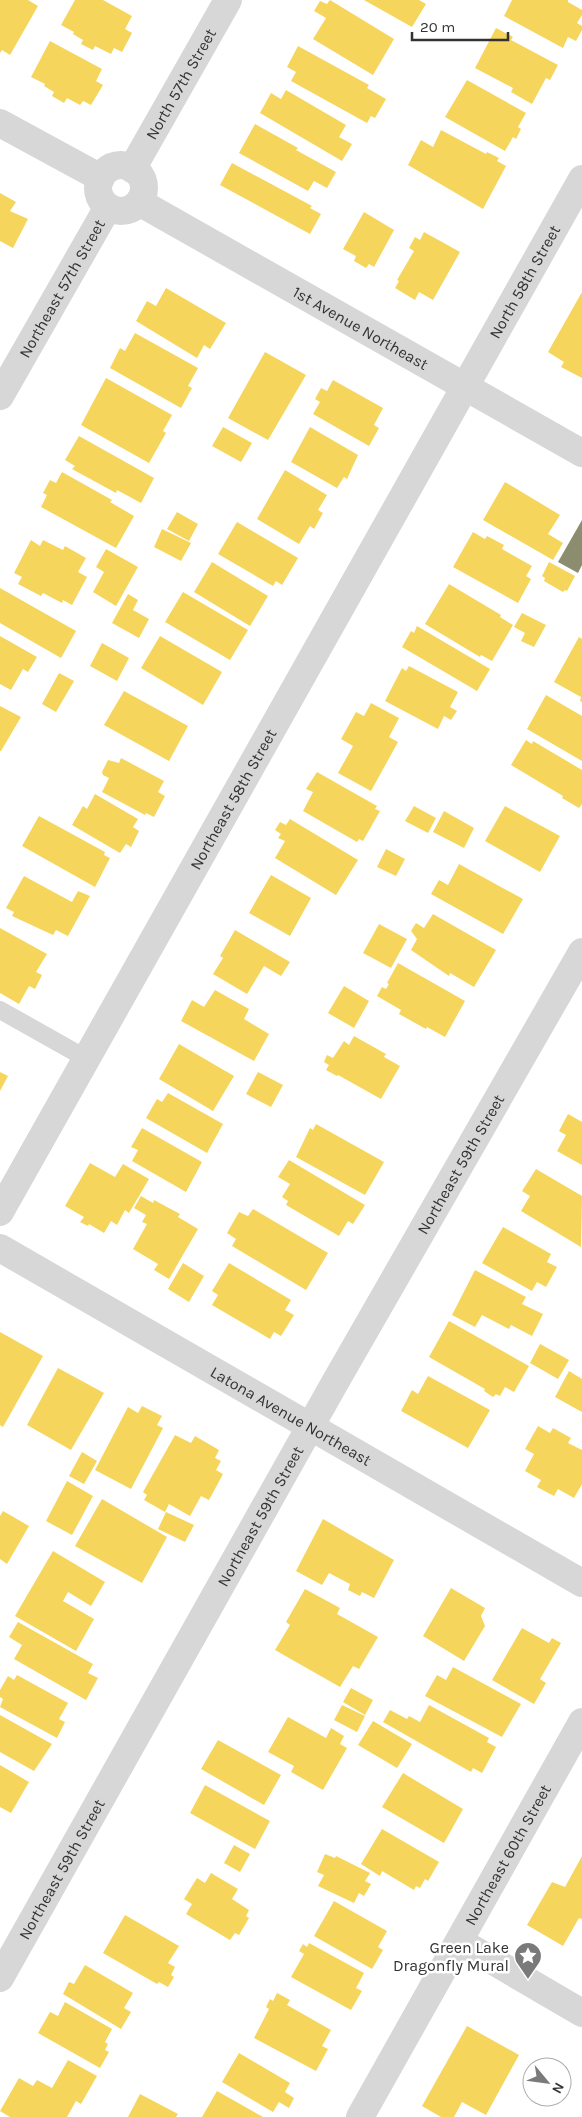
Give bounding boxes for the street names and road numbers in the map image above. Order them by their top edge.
street label: North 57th Street [141,25,220,143]
street label: Northeast 57th Street [14,216,109,361]
street label: North 58th Street [485,221,564,342]
street label: 1st Avenue Northeast [290,282,432,374]
street label: Northeast 58th Street [185,725,280,873]
street label: Northeast 59th Street [413,1091,508,1238]
street label: Latona Avenue Northeast [207,1362,375,1469]
street label: Northeast 59th Street [213,1442,307,1590]
street label: Northeast 60th Street [460,1781,555,1928]
street label: Northeast 59th Street [14,1795,108,1943]

